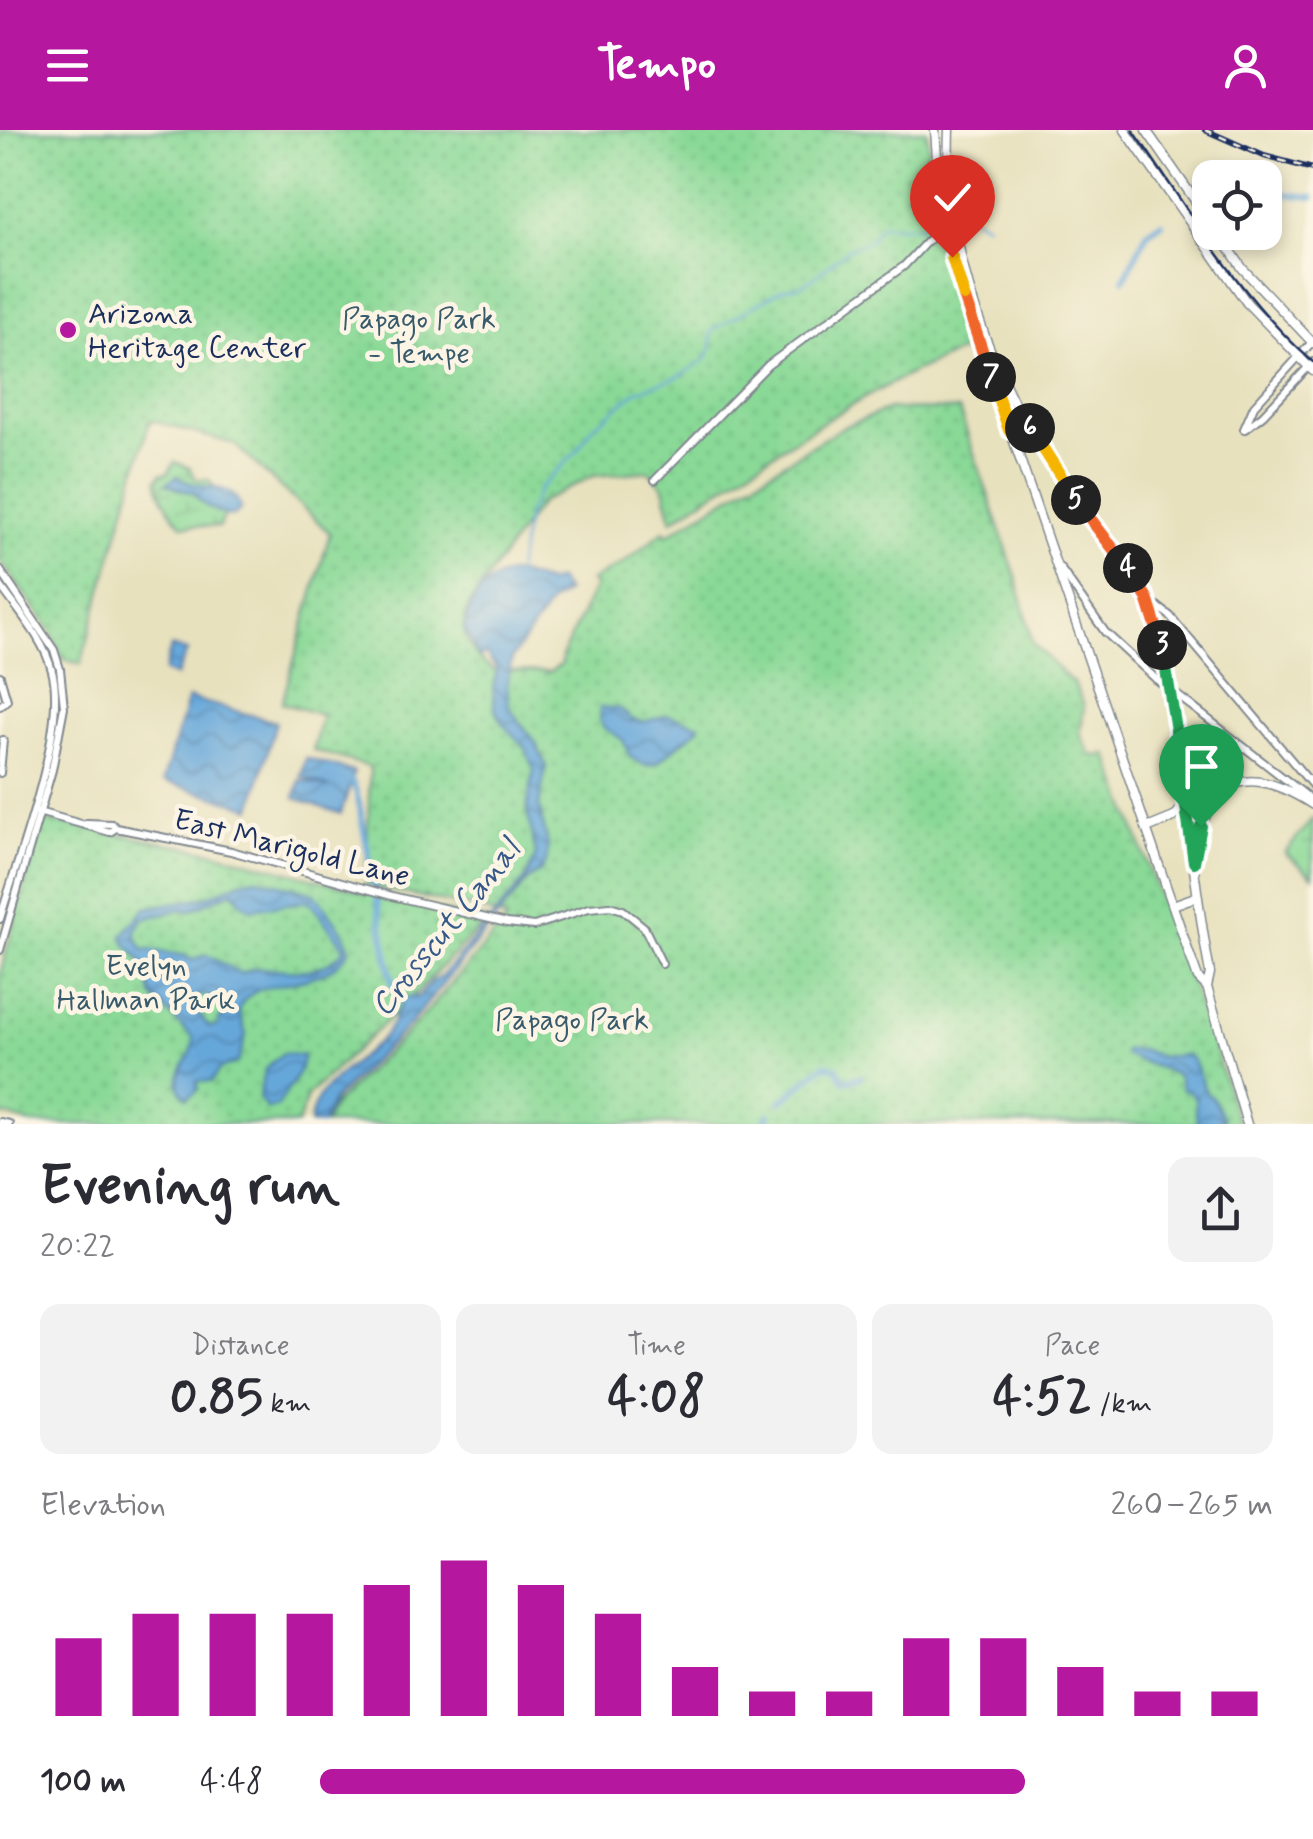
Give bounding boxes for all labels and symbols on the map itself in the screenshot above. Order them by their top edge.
pin [910,155,995,258]
place label: Arizona Heritage Center [88,295,306,368]
park label: Papago Park - Tempe [342,300,496,373]
marker: Arizona Heritage Center [57,319,79,341]
pin: 7 [966,352,1016,402]
pin: 6 [1005,403,1055,453]
pin: 5 [1051,475,1101,525]
pin: 4 [1103,543,1153,593]
pin: 3 [1137,620,1187,670]
pin [1159,724,1244,827]
street label: East Marigold Lane [169,800,414,899]
water label: Crosscut Canal [362,829,532,1026]
park label: Evelyn Hallman Park [57,947,236,1020]
park label: Papago Park [495,1001,649,1042]

